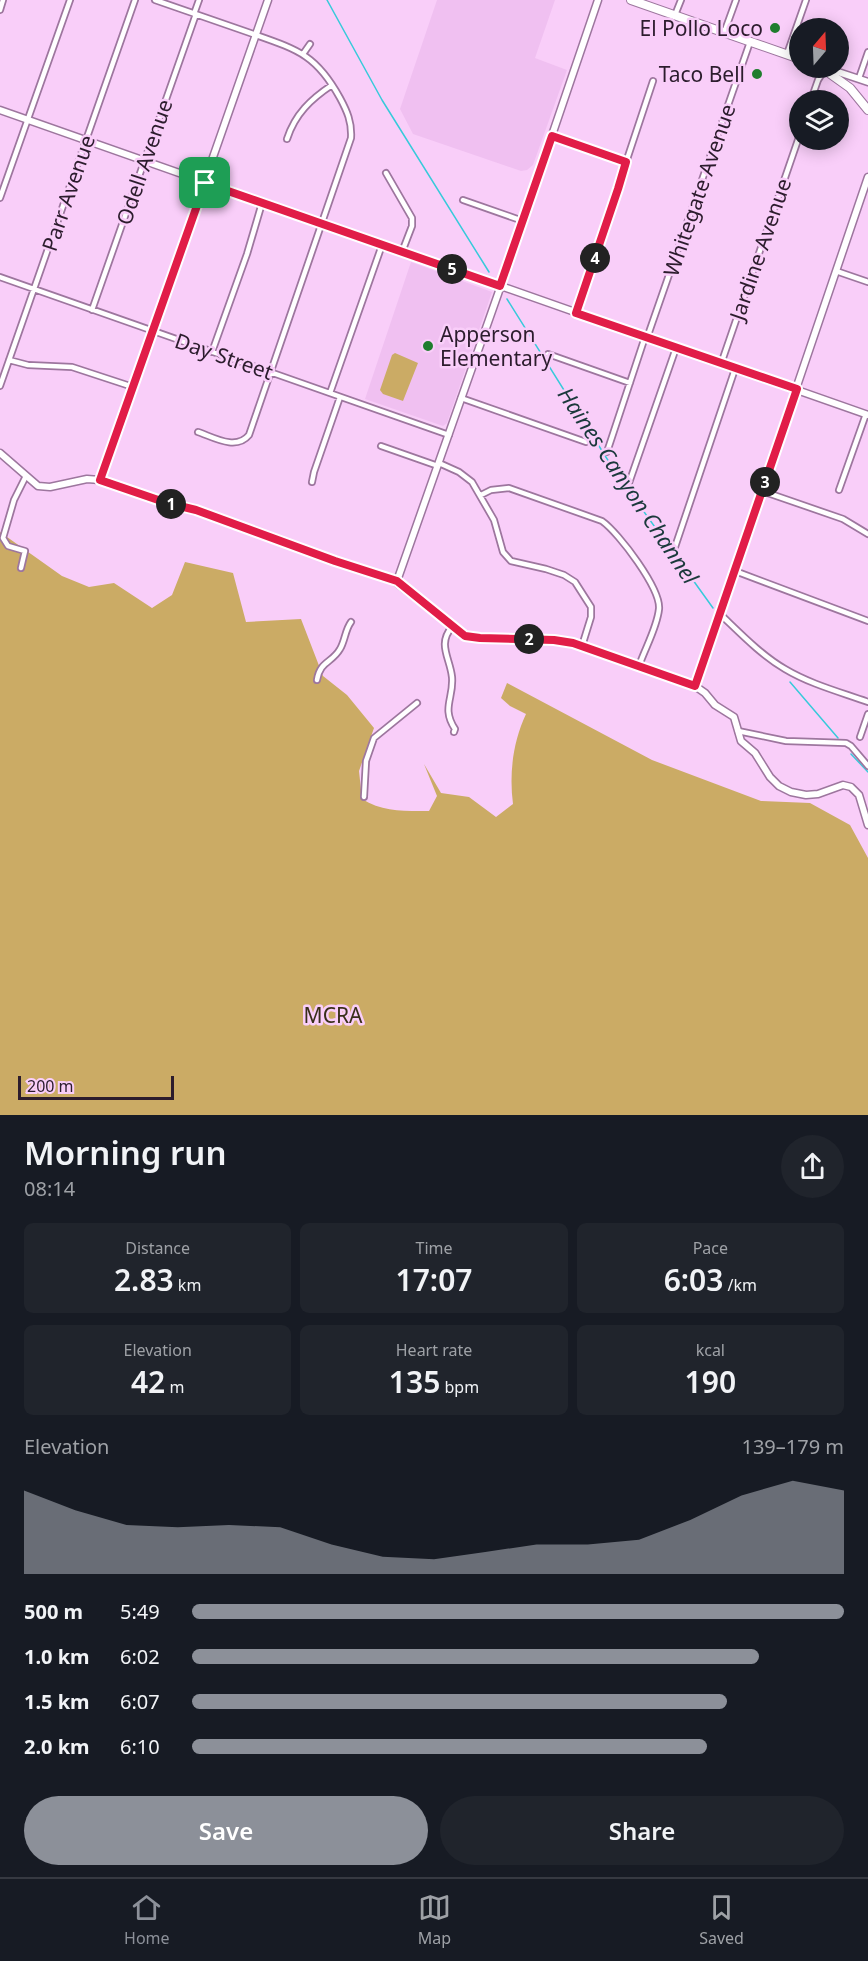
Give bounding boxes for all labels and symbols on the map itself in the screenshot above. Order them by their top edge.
place label: El Pollo Loco [640,14,763,42]
north arrow [789,18,849,78]
marker: El Pollo Loco [768,21,782,35]
place label: Taco Bell [659,60,745,88]
marker: Taco Bell [750,67,764,81]
street label: Odell Avenue [109,95,179,229]
street label: Whitegate Avenue [656,100,742,280]
street label: Parr Avenue [35,131,101,255]
pin [179,157,230,208]
street label: Jardine Avenue [722,174,797,325]
pin: 4 [580,243,610,273]
pin: 5 [437,254,467,284]
place label: Apperson Elementary [440,320,552,372]
street label: Day Street [171,326,277,386]
marker: Apperson Elementary [421,339,435,353]
water label: Haines Canyon Channel [552,381,707,590]
pin: 3 [750,467,780,497]
pin: 1 [156,489,186,519]
pin: 2 [514,624,544,654]
park label: MCRA [304,1001,363,1029]
scale bar [18,1073,174,1100]

